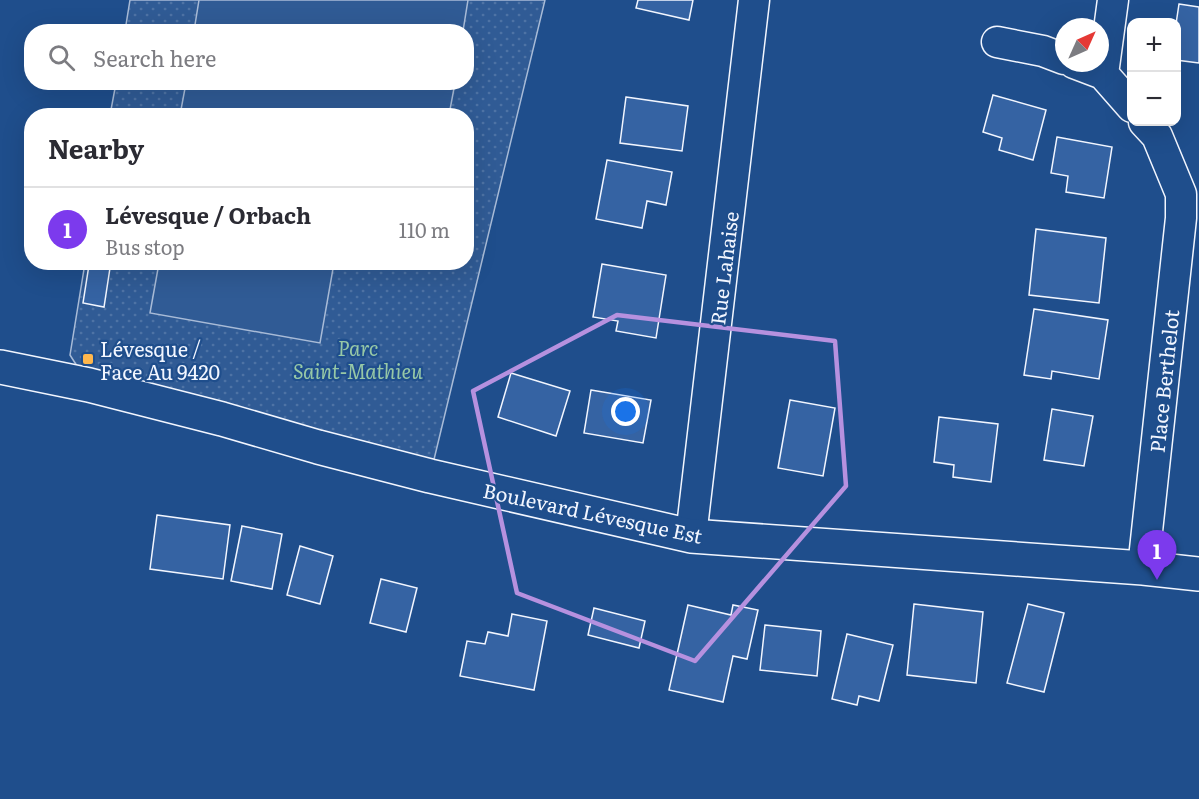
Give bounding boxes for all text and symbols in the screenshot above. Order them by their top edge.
north arrow [1055,18,1109,72]
map controls [1127,18,1181,126]
button: + [1127,18,1181,72]
search box [24,24,474,90]
icon: search [45,41,78,74]
text: Search here [93,41,216,74]
button: − [1127,72,1181,126]
text: Nearby [48,128,144,167]
text: Lévesque / Orbach [105,198,311,231]
street label: Rue Lahaise [701,209,745,327]
text: 1 [63,214,72,244]
text: 110 m [399,214,450,244]
text: Bus stop [105,231,185,261]
street label: Place Berthelot [1141,308,1185,454]
park label: Parc Saint-Mathieu [293,332,423,385]
place label: Lévesque / Face Au 9420 [100,333,220,386]
marker: Lévesque / Face Au 9420 [81,352,95,366]
your location [611,397,640,426]
street label: Boulevard Lévesque Est [481,474,705,550]
pin: 1 [1138,530,1176,580]

